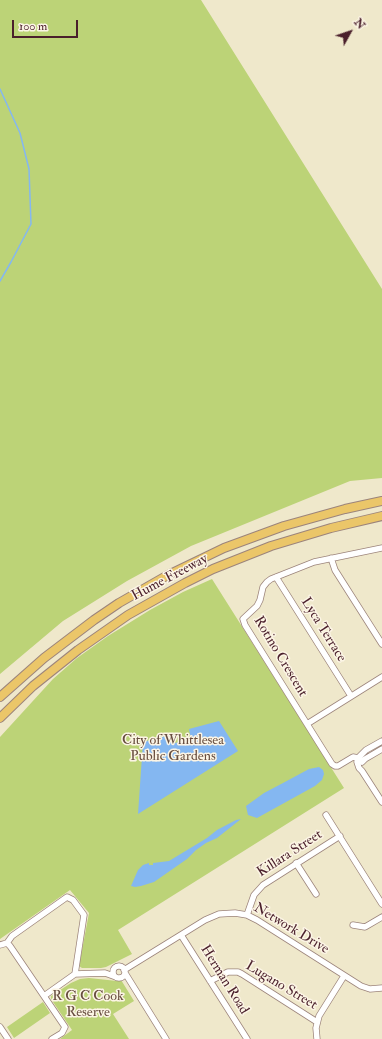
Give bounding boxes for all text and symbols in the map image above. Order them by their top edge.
scale bar [14,12,80,38]
north arrow [330,12,370,52]
text: N [351,16,368,32]
text: 100 m [19,19,47,34]
street label: Hume Freeway [129,551,211,605]
street label: Lyca Terrace [297,595,349,665]
street label: Rotino Crescent [249,614,311,700]
park label: City of Whittlesea Public Gardens [122,733,224,766]
street label: Killara Street [254,827,326,881]
street label: Network Drive [250,900,332,958]
street label: Herman Road [196,942,252,1018]
street label: Lugano Street [242,958,320,1014]
park label: R G C Cook Reserve [52,989,124,1022]

